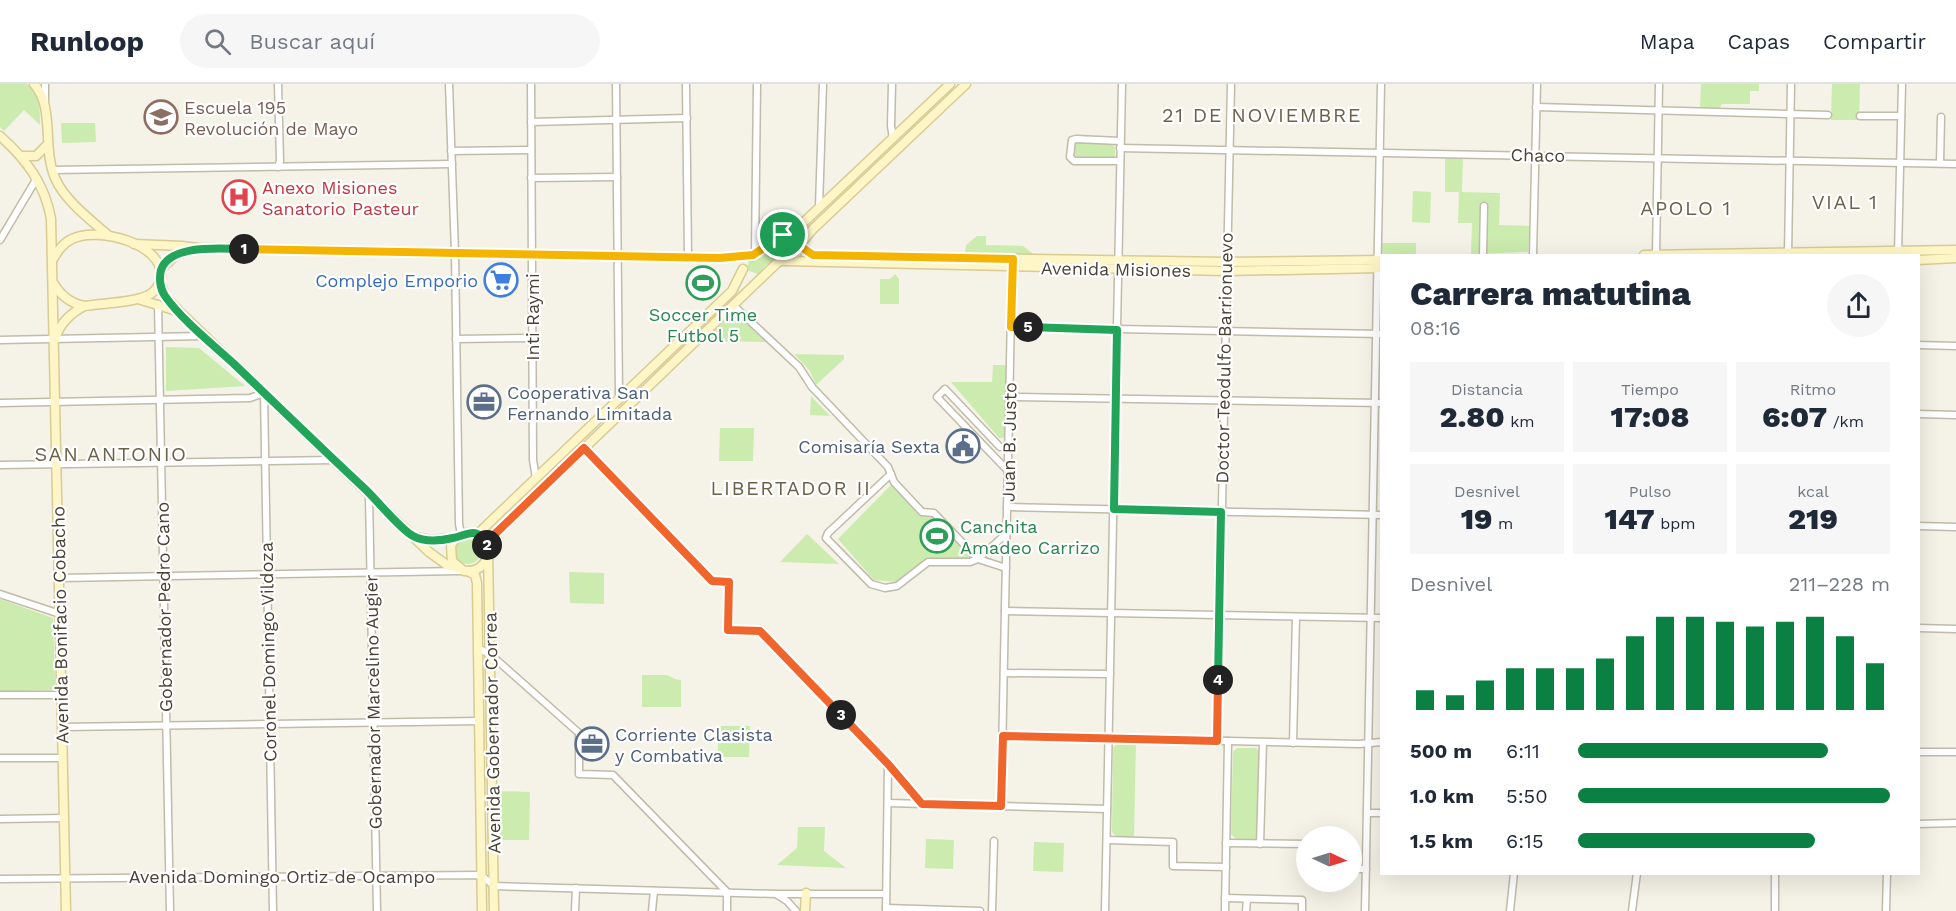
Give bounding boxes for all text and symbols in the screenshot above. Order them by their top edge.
search box [180,14,600,68]
text: Runloop [30,25,144,58]
icon: search [201,25,234,58]
text: Buscar aquí [249,29,375,54]
text: Mapa [1640,29,1695,54]
text: Capas [1728,29,1790,54]
text: Compartir [1823,29,1926,54]
place label: Escuela 195 Revolución de Mayo [184,97,358,139]
school or university icon: Escuela 195 Revolución de Mayo [143,99,179,135]
district label: 21 DE NOVIEMBRE [1162,103,1362,127]
street label: Chaco [1511,144,1565,166]
place label: Anexo Misiones Sanatorio Pasteur [262,177,419,219]
hospital icon: Anexo Misiones Sanatorio Pasteur [221,179,257,215]
district label: VIAL 1 [1812,190,1878,214]
district label: APOLO 1 [1640,196,1732,220]
pin [757,209,808,260]
icon: arrive [766,218,799,251]
street label: Doctor Teodulfo Barrionuevo [1211,232,1237,484]
pin: 1 [229,234,259,264]
text: 1 [241,239,247,258]
street label: Avenida Misiones [1041,257,1191,281]
supermarket icon: Complejo Emporio [483,262,519,298]
sports icon: Soccer Time Futbol 5 [685,265,721,301]
place label: Complejo Emporio [315,270,478,291]
street label: Inti Raymi [522,273,543,361]
text: Carrera matutina [1410,274,1691,313]
button: share [1827,274,1890,337]
place label: Soccer Time Futbol 5 [649,304,757,346]
pin: 5 [1013,312,1043,342]
text: 08:16 [1410,316,1461,340]
text: 5 [1023,317,1033,336]
text: Distancia [1451,380,1523,399]
text: Tiempo [1621,380,1679,399]
text: Ritmo [1790,380,1836,399]
place label: Cooperativa San Fernando Limitada [507,382,672,424]
street label: Juan B. Justo [997,382,1021,502]
office icon: Cooperativa San Fernando Limitada [466,384,502,420]
text: 2.80 [1439,399,1505,434]
text: 17:08 [1611,399,1689,434]
text: 6:07 [1762,399,1827,434]
text: km [1505,412,1535,431]
text: /km [1827,412,1864,431]
public building icon: Comisaría Sexta [945,428,981,464]
place label: Comisaría Sexta [798,436,940,457]
district label: SAN ANTONIO [34,442,188,466]
district label: LIBERTADOR II [711,476,871,500]
text: Desnivel [1454,482,1520,501]
text: Pulso [1629,482,1671,501]
text: kcal [1797,482,1829,501]
text: 19 [1461,501,1493,536]
text: 147 [1604,501,1655,536]
text: 219 [1788,501,1838,536]
street label: Gobernador Pedro Cano [152,502,176,712]
street label: Avenida Bonifacio Cobacho [47,506,73,744]
text: m [1493,514,1513,533]
text: bpm [1655,514,1696,533]
place label: Canchita Amadeo Carrizo [960,516,1100,558]
sports icon: Canchita Amadeo Carrizo [919,518,955,554]
pin: 2 [472,530,502,560]
text: 2 [482,535,492,554]
street label: Coronel Domingo Vildoza [256,542,280,762]
text: Desnivel [1410,572,1492,596]
text: 211–228 m [1789,572,1890,596]
street label: Gobernador Marcelino Augier [360,574,386,830]
street label: Avenida Gobernador Correa [479,612,505,854]
pin: 4 [1203,665,1233,695]
text: 4 [1213,670,1223,689]
pin: 3 [826,700,856,730]
text: 3 [836,705,846,724]
place label: Corriente Clasista y Combativa [615,724,773,766]
office icon: Corriente Clasista y Combativa [574,726,610,762]
text: 500 m [1410,739,1472,763]
text: 6:11 [1506,739,1540,763]
text: 1.0 km [1410,784,1474,808]
text: 5:50 [1506,784,1548,808]
north arrow [1296,826,1362,892]
map controls [1296,826,1362,892]
text: 1.5 km [1410,829,1473,853]
text: 6:15 [1506,829,1544,853]
street label: Avenida Domingo Ortiz de Ocampo [129,866,435,887]

